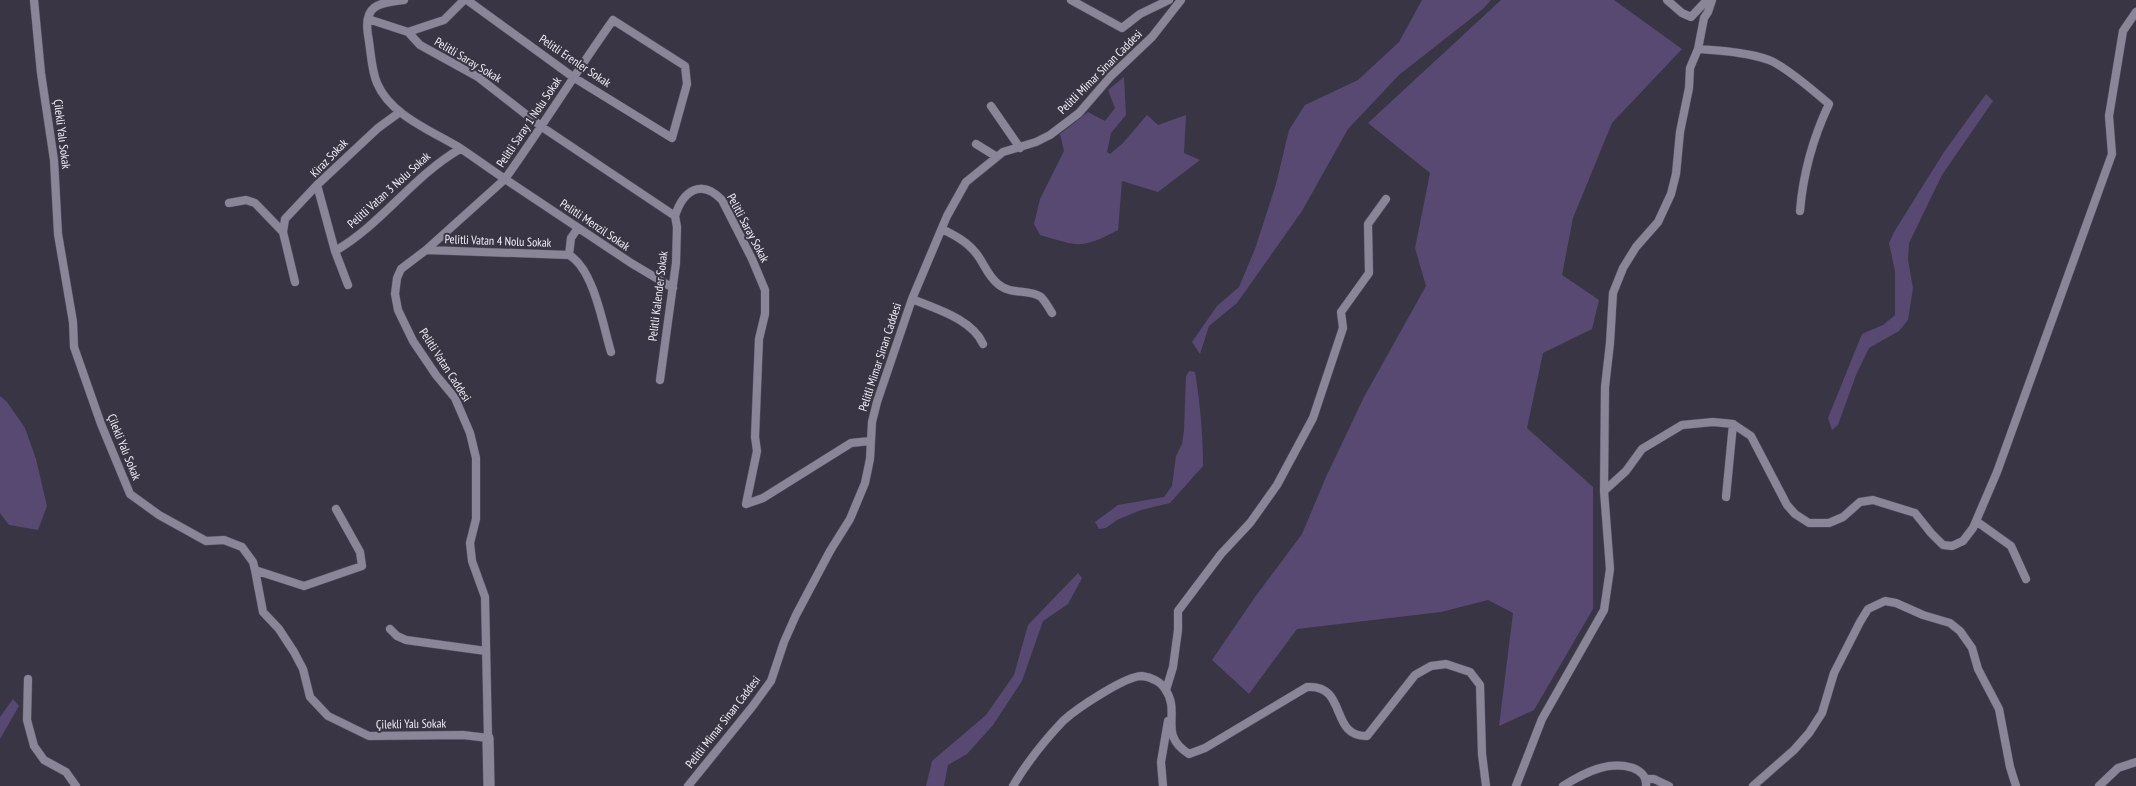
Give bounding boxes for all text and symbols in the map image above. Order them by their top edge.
street label: Pelitli Mimar Sinan Caddesi [1054,26,1145,117]
street label: Pelitli Erenler Sokak [537,31,614,90]
street label: Pelitli Saray Sokak [432,34,505,86]
street label: Pelitli Saray 1 Nolu Sokak [493,73,565,170]
street label: Çilekli Yalı Sokak [51,98,74,170]
street label: Kiraz Sokak [307,135,351,180]
street label: Pelitli Vatan 3 Nolu Sokak [344,148,434,231]
street label: Pelitli Saray Sokak [724,191,773,265]
street label: Pelitli Menzil Sokak [557,196,633,254]
street label: Pelitli Vatan 4 Nolu Sokak [444,231,552,250]
street label: Pelitli Kalender Sokak [645,250,671,342]
street label: Pelitli Mimar Sinan Caddesi [855,301,904,413]
street label: Pelitli Vatan Caddesi [416,325,475,404]
street label: Çilekli Yalı Sokak [104,412,145,482]
street label: Pelitli Mimar Sinan Caddesi [682,673,763,771]
street label: Çilekli Yalı Sokak [376,715,447,732]

